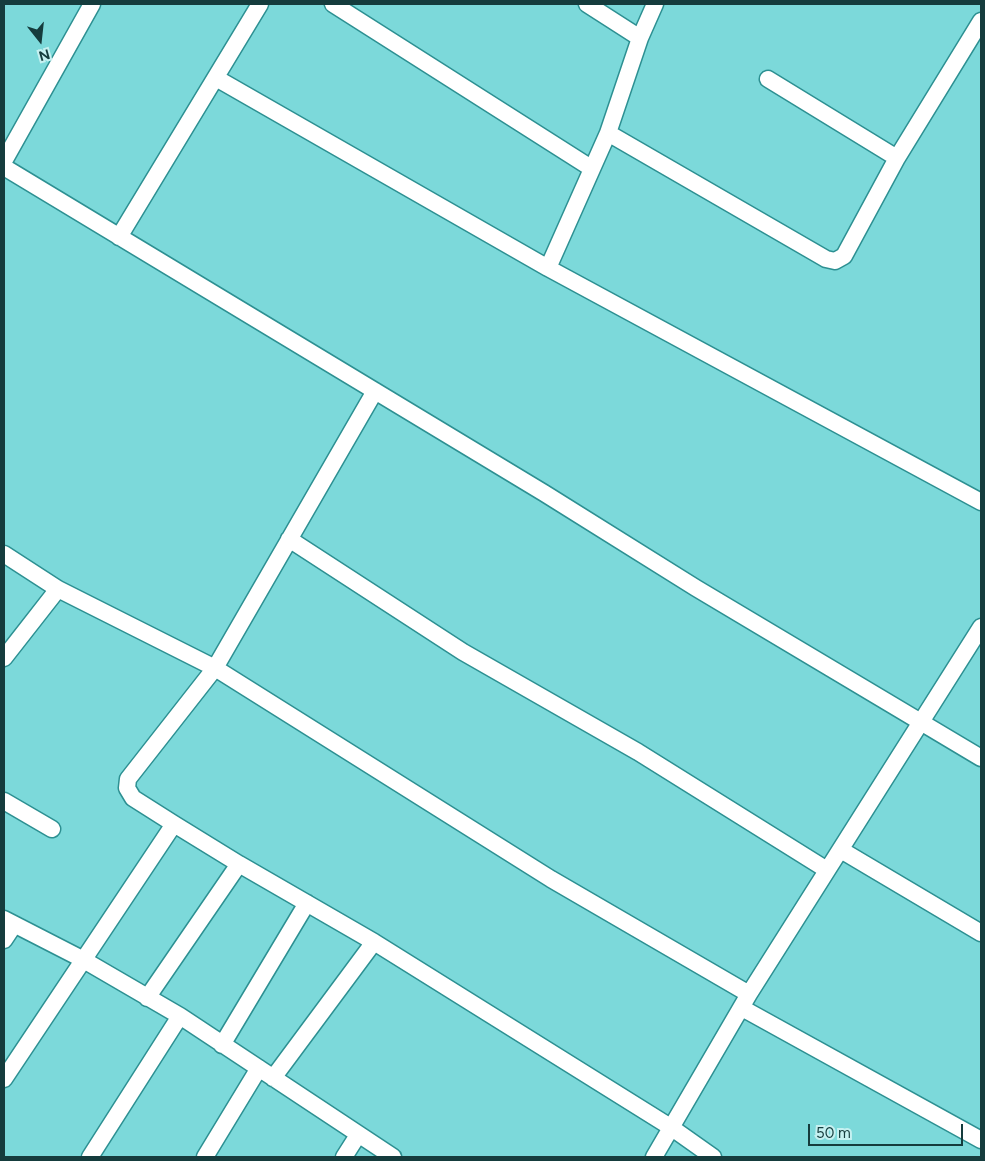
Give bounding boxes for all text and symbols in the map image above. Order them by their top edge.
north arrow [15,15,65,65]
text: N [37,45,52,65]
scale bar [810,1114,965,1146]
text: 50 m [816,1124,851,1142]

